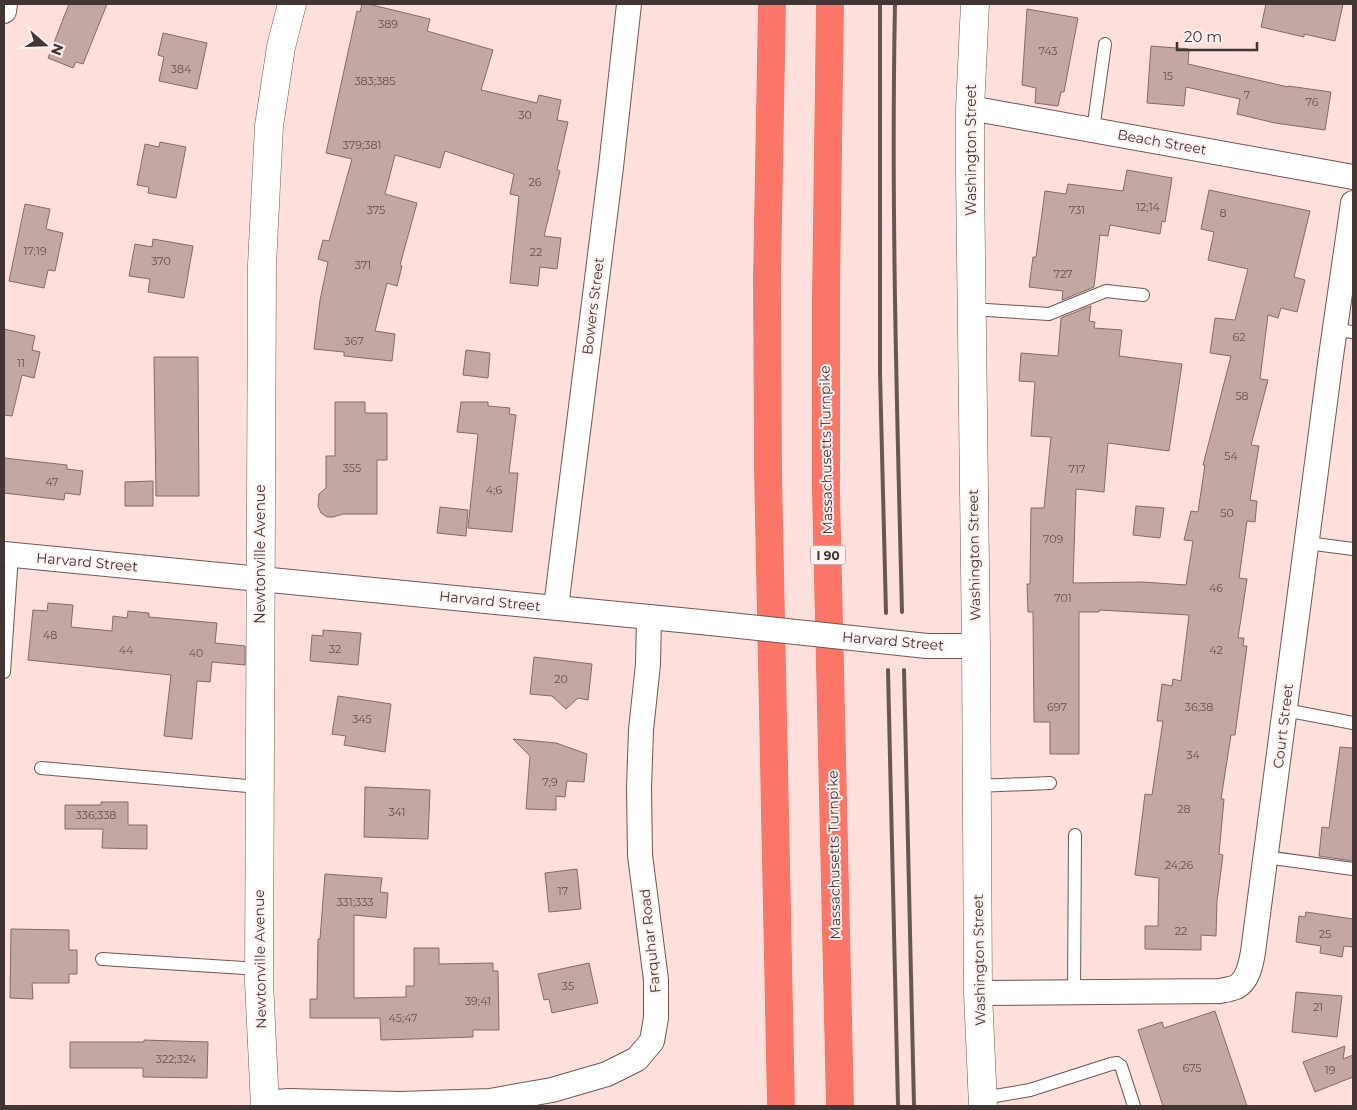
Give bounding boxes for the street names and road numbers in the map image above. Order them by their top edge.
street label: Washington Street [962,84,980,216]
street label: Beach Street [1116,125,1208,159]
street label: Bowers Street [578,256,608,356]
street label: Massachusetts Turnpike [816,365,836,535]
street label: Newtonville Avenue [251,484,269,624]
street label: Washington Street [964,489,984,621]
road number: I 90 [810,546,846,564]
street label: Harvard Street [35,549,139,575]
street label: Harvard Street [438,587,542,615]
street label: Harvard Street [841,628,945,654]
street label: Court Street [1269,682,1297,769]
street label: Massachusetts Turnpike [824,770,844,940]
street label: Farquhar Road [636,888,664,994]
street label: Newtonville Avenue [250,889,270,1029]
street label: Washington Street [969,894,989,1026]

